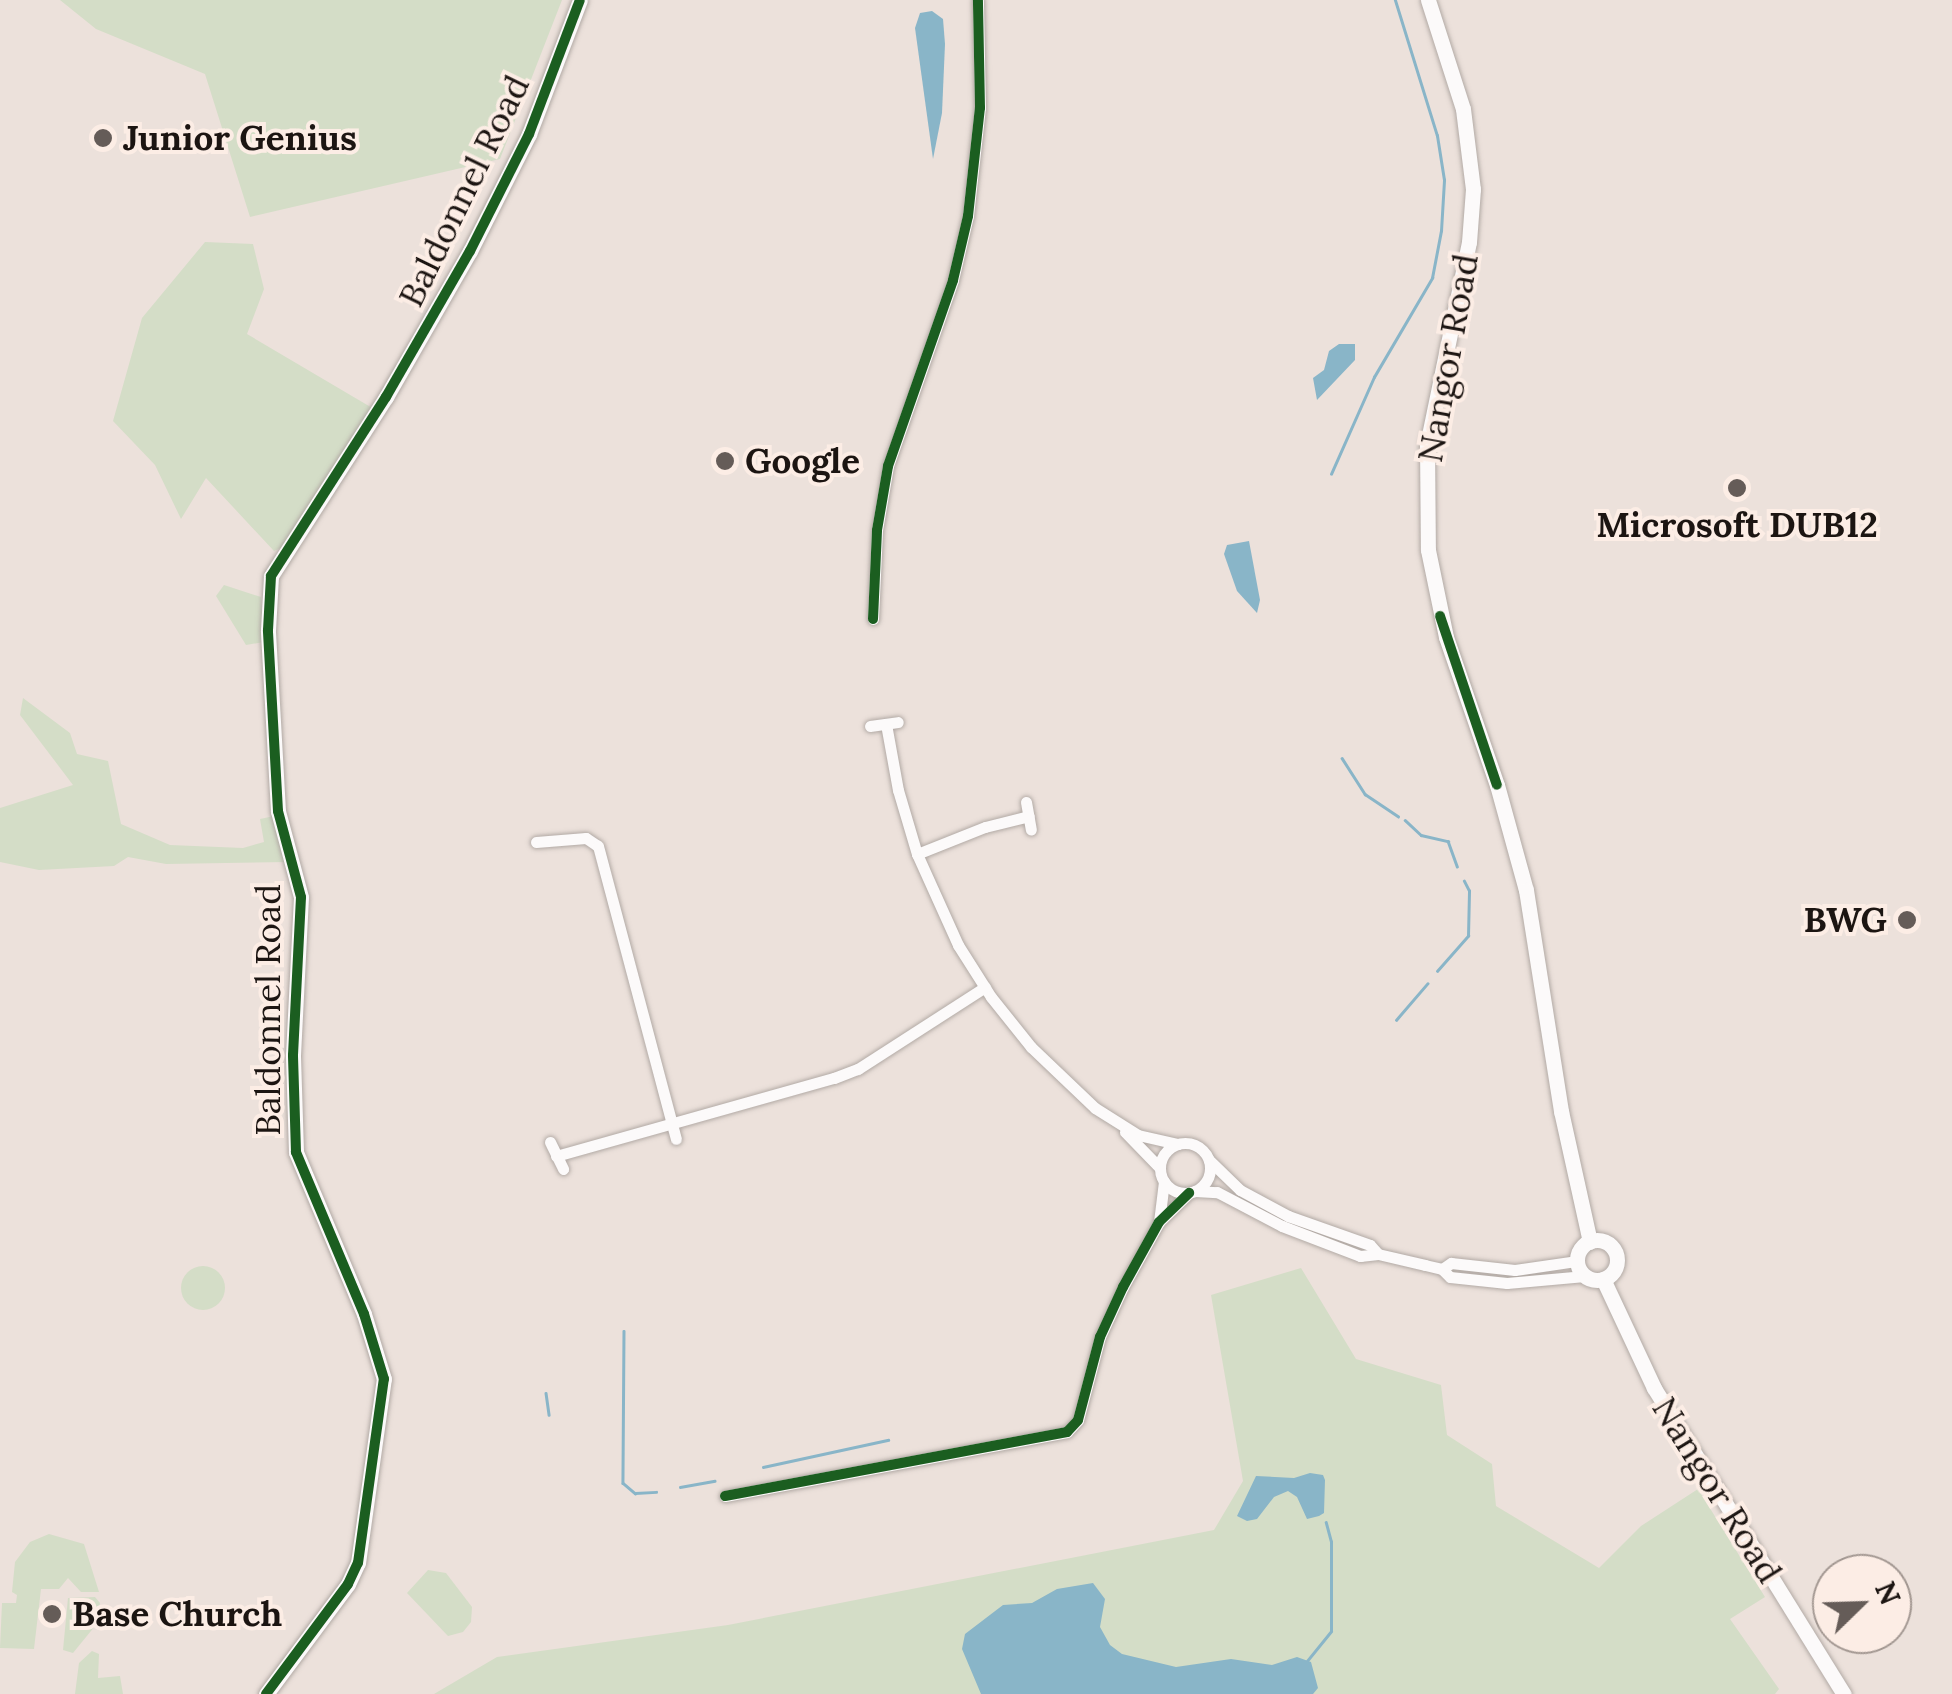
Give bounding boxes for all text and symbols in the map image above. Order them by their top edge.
street label: Baldonnel Road [390,68,538,314]
place label: Junior Genius [123,117,357,159]
marker: Junior Genius [92,127,114,149]
street label: Nangor Road [1409,250,1487,466]
place label: Google [745,440,860,482]
marker: Google [714,450,736,472]
marker: Microsoft DUB12 [1726,477,1748,499]
place label: Microsoft DUB12 [1596,504,1878,546]
street label: Baldonnel Road [247,884,289,1136]
place label: BWG [1804,899,1887,941]
marker: BWG [1896,909,1918,931]
street label: Nangor Road [1643,1389,1791,1591]
north arrow [1812,1554,1912,1654]
text: N [1867,1576,1909,1610]
place label: Base Church [72,1593,282,1635]
marker: Base Church [41,1603,63,1625]

